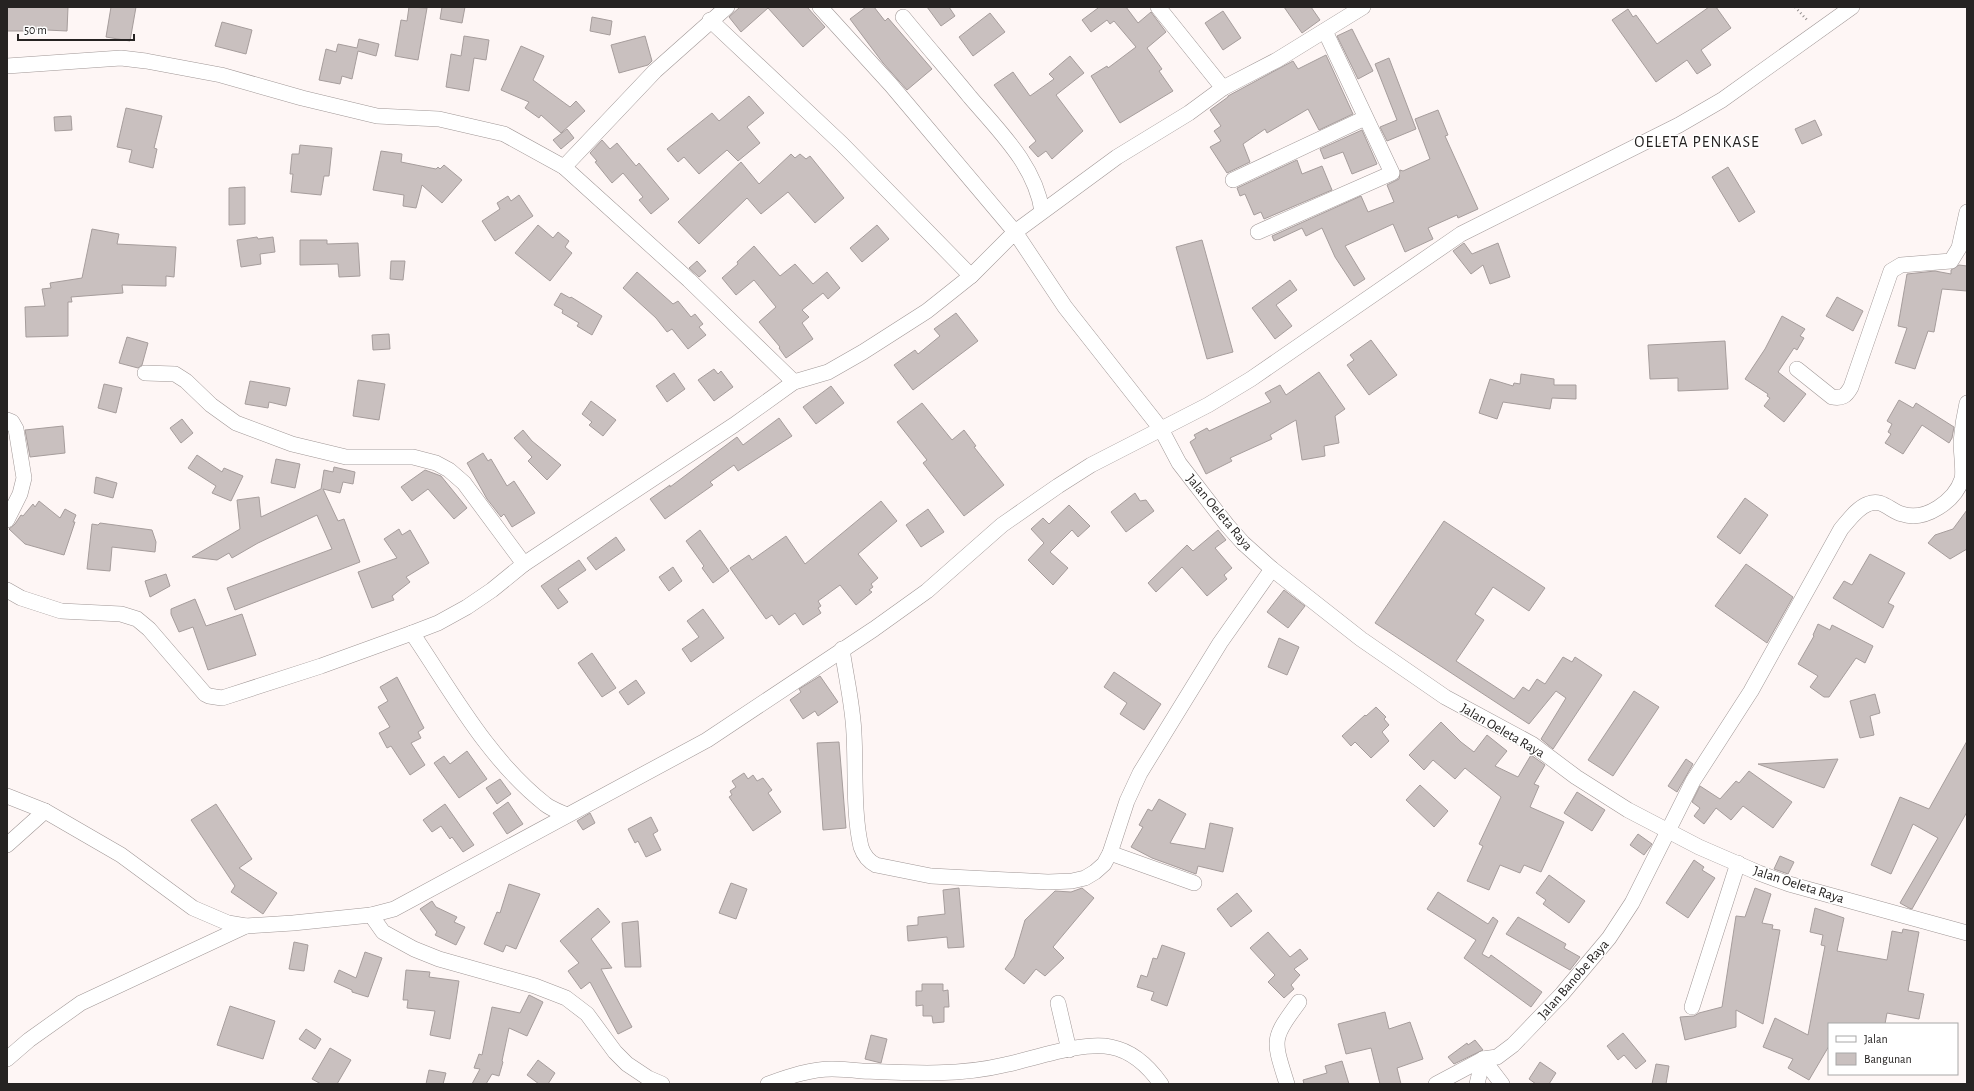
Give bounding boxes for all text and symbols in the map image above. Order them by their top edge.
scale bar [18,16,134,42]
text: 50 m [24,24,47,36]
district label: OELETA PENKASE [1634,134,1760,150]
street label: Jalan Oeleta Raya [1184,472,1255,554]
street label: Jalan Oeleta Raya [1458,701,1547,761]
street label: Jalan Oeleta Raya [1752,864,1846,906]
street label: Jalan Banobe Raya [1536,937,1612,1022]
legend [1828,1023,1958,1075]
text: Jalan [1864,1033,1888,1045]
text: Bangunan [1864,1053,1912,1065]

